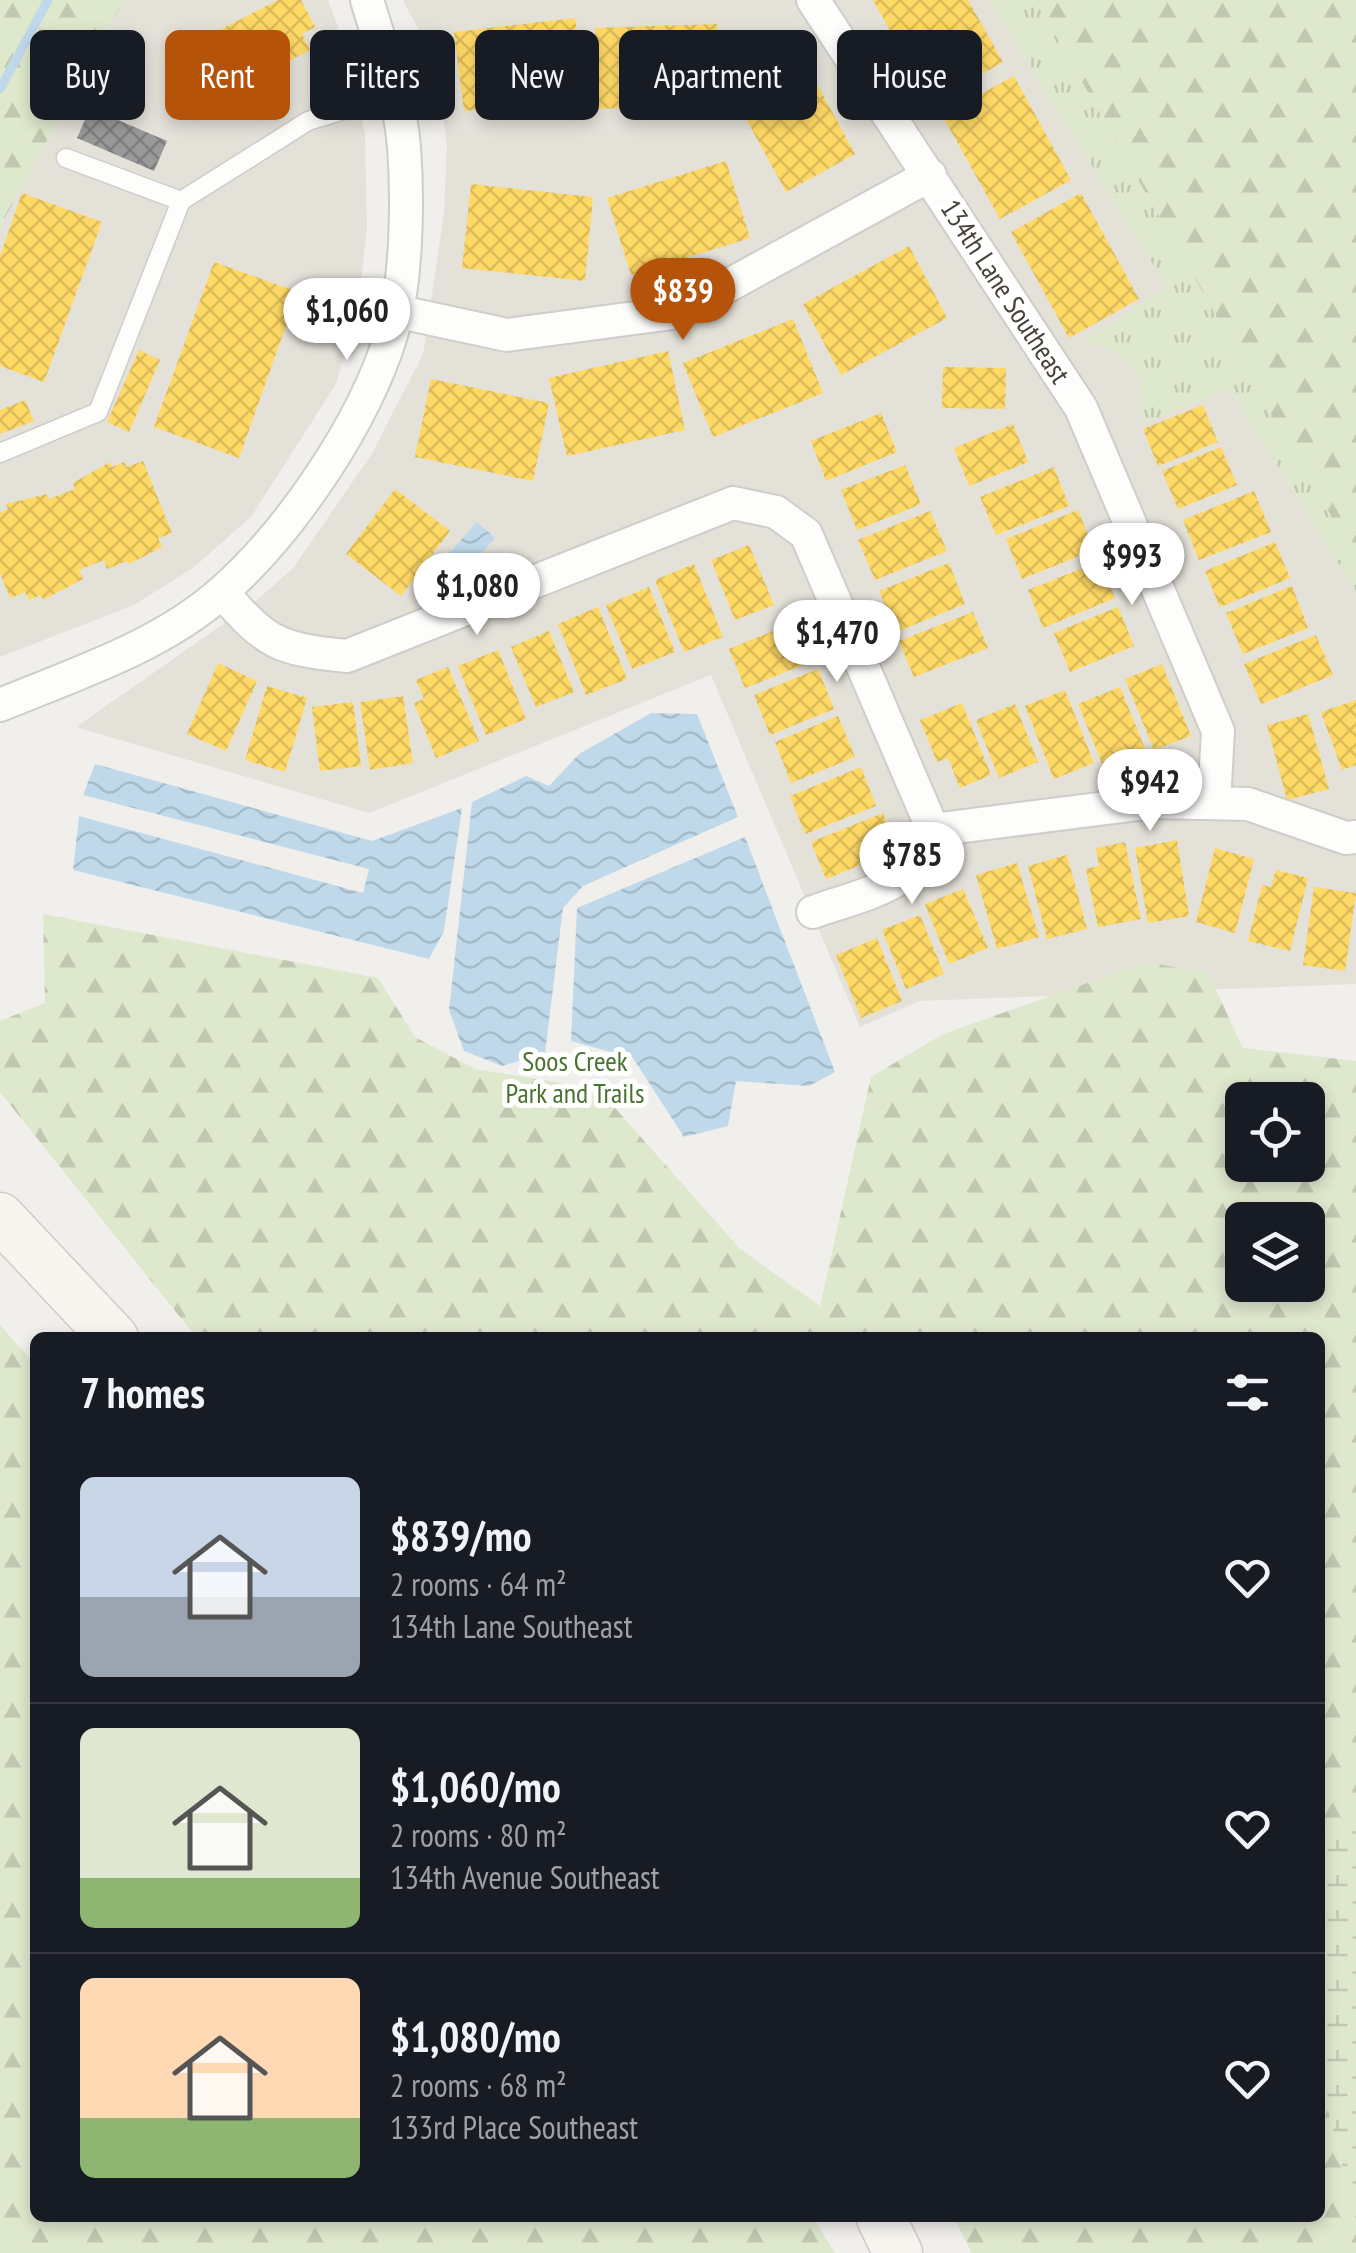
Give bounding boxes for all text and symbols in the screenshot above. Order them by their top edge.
chip: Buy [30,30,145,120]
chip: Rent [165,30,290,120]
chip: Filters [310,30,455,120]
chip: New [475,30,599,120]
chip: Apartment [619,30,817,120]
chip: House [837,30,982,120]
street label: 134th Lane Southeast [933,192,1079,390]
pin: $839 [624,258,742,343]
text: $839 [652,269,714,311]
pin: $1,060 [266,278,428,363]
text: $1,060 [305,289,389,331]
pin: $993 [1073,523,1191,608]
text: $993 [1101,534,1163,576]
pin: $1,080 [396,553,558,638]
text: $1,080 [435,564,519,606]
pin: $1,470 [756,600,918,685]
text: $1,470 [795,611,879,653]
pin: $942 [1091,749,1209,834]
text: $942 [1119,760,1181,802]
pin: $785 [853,822,971,907]
text: $785 [881,833,943,875]
park label: Soos Creek Park and Trails [506,1042,644,1111]
map controls [1225,1082,1325,1302]
button: locate [1225,1082,1325,1182]
button: layers [1225,1202,1325,1302]
text: 7 homes [80,1365,205,1420]
icon: filters [1220,1365,1275,1420]
text: $839/mo [390,1508,532,1563]
icon: home [160,1517,280,1637]
icon: heart [1220,1550,1275,1605]
text: 2 rooms · 64 m² [390,1563,567,1605]
text: 134th Lane Southeast [390,1605,632,1647]
text: $1,060/mo [390,1759,561,1814]
icon: home [160,1768,280,1888]
icon: heart [1220,1801,1275,1856]
text: 2 rooms · 80 m² [390,1814,567,1856]
text: 134th Avenue Southeast [390,1856,660,1898]
text: $1,080/mo [390,2009,561,2064]
icon: home [160,2018,280,2138]
icon: heart [1220,2051,1275,2106]
text: 2 rooms · 68 m² [390,2064,567,2106]
text: 133rd Place Southeast [390,2106,638,2148]

